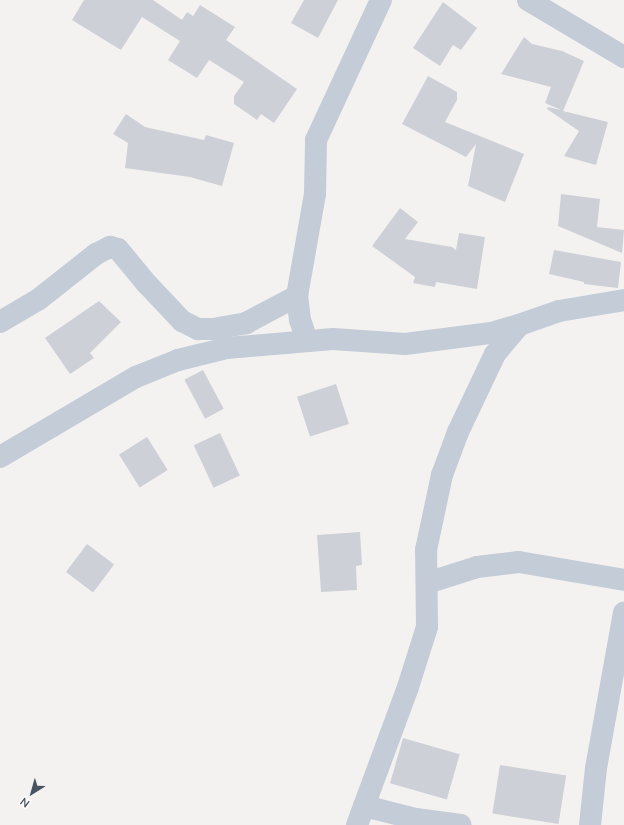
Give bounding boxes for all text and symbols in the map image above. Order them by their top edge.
north arrow [12,773,52,813]
text: N [17,794,32,811]

